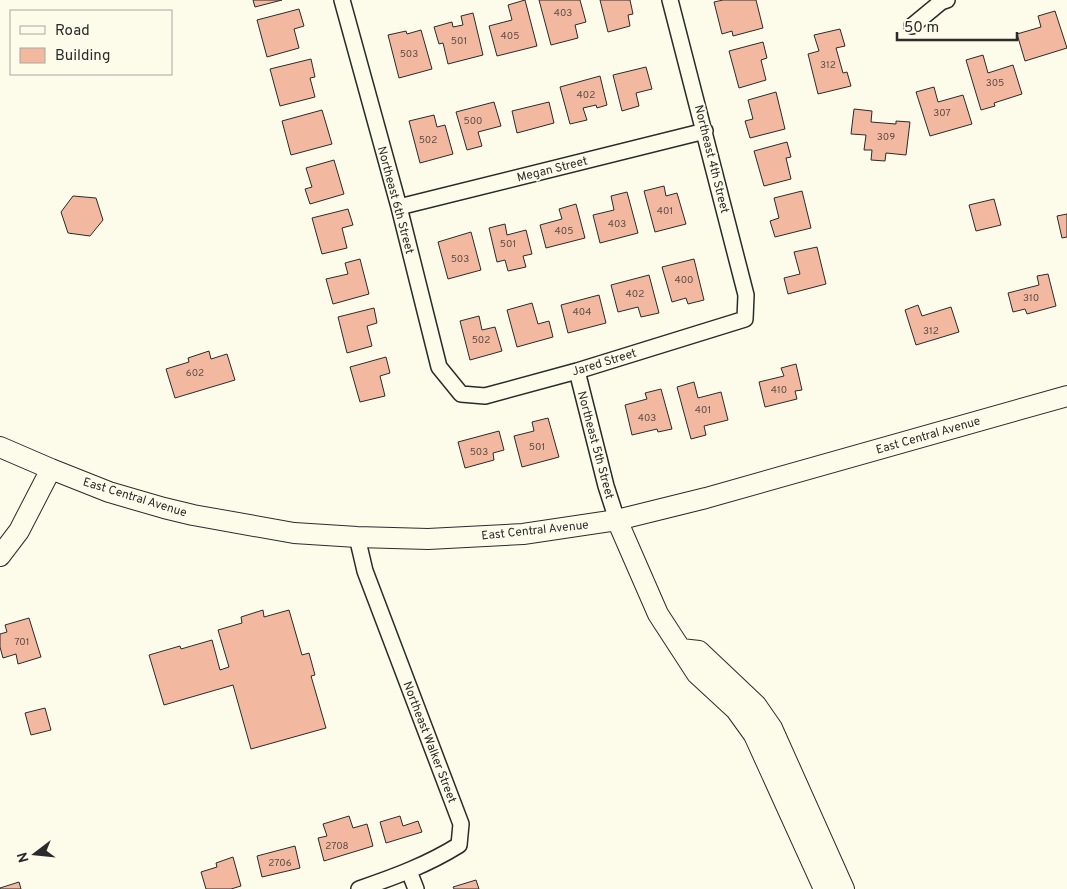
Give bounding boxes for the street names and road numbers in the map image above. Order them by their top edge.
street label: Northeast 4th Street [690,103,732,215]
street label: Northeast 6th Street [373,145,417,256]
street label: Megan Street [515,153,589,186]
street label: Jared Street [570,346,639,380]
street label: Northeast 5th Street [573,389,617,501]
street label: East Central Avenue [874,413,982,458]
street label: East Central Avenue [81,475,189,521]
street label: East Central Avenue [481,517,589,545]
street label: Northeast Walker Street [398,679,460,805]

